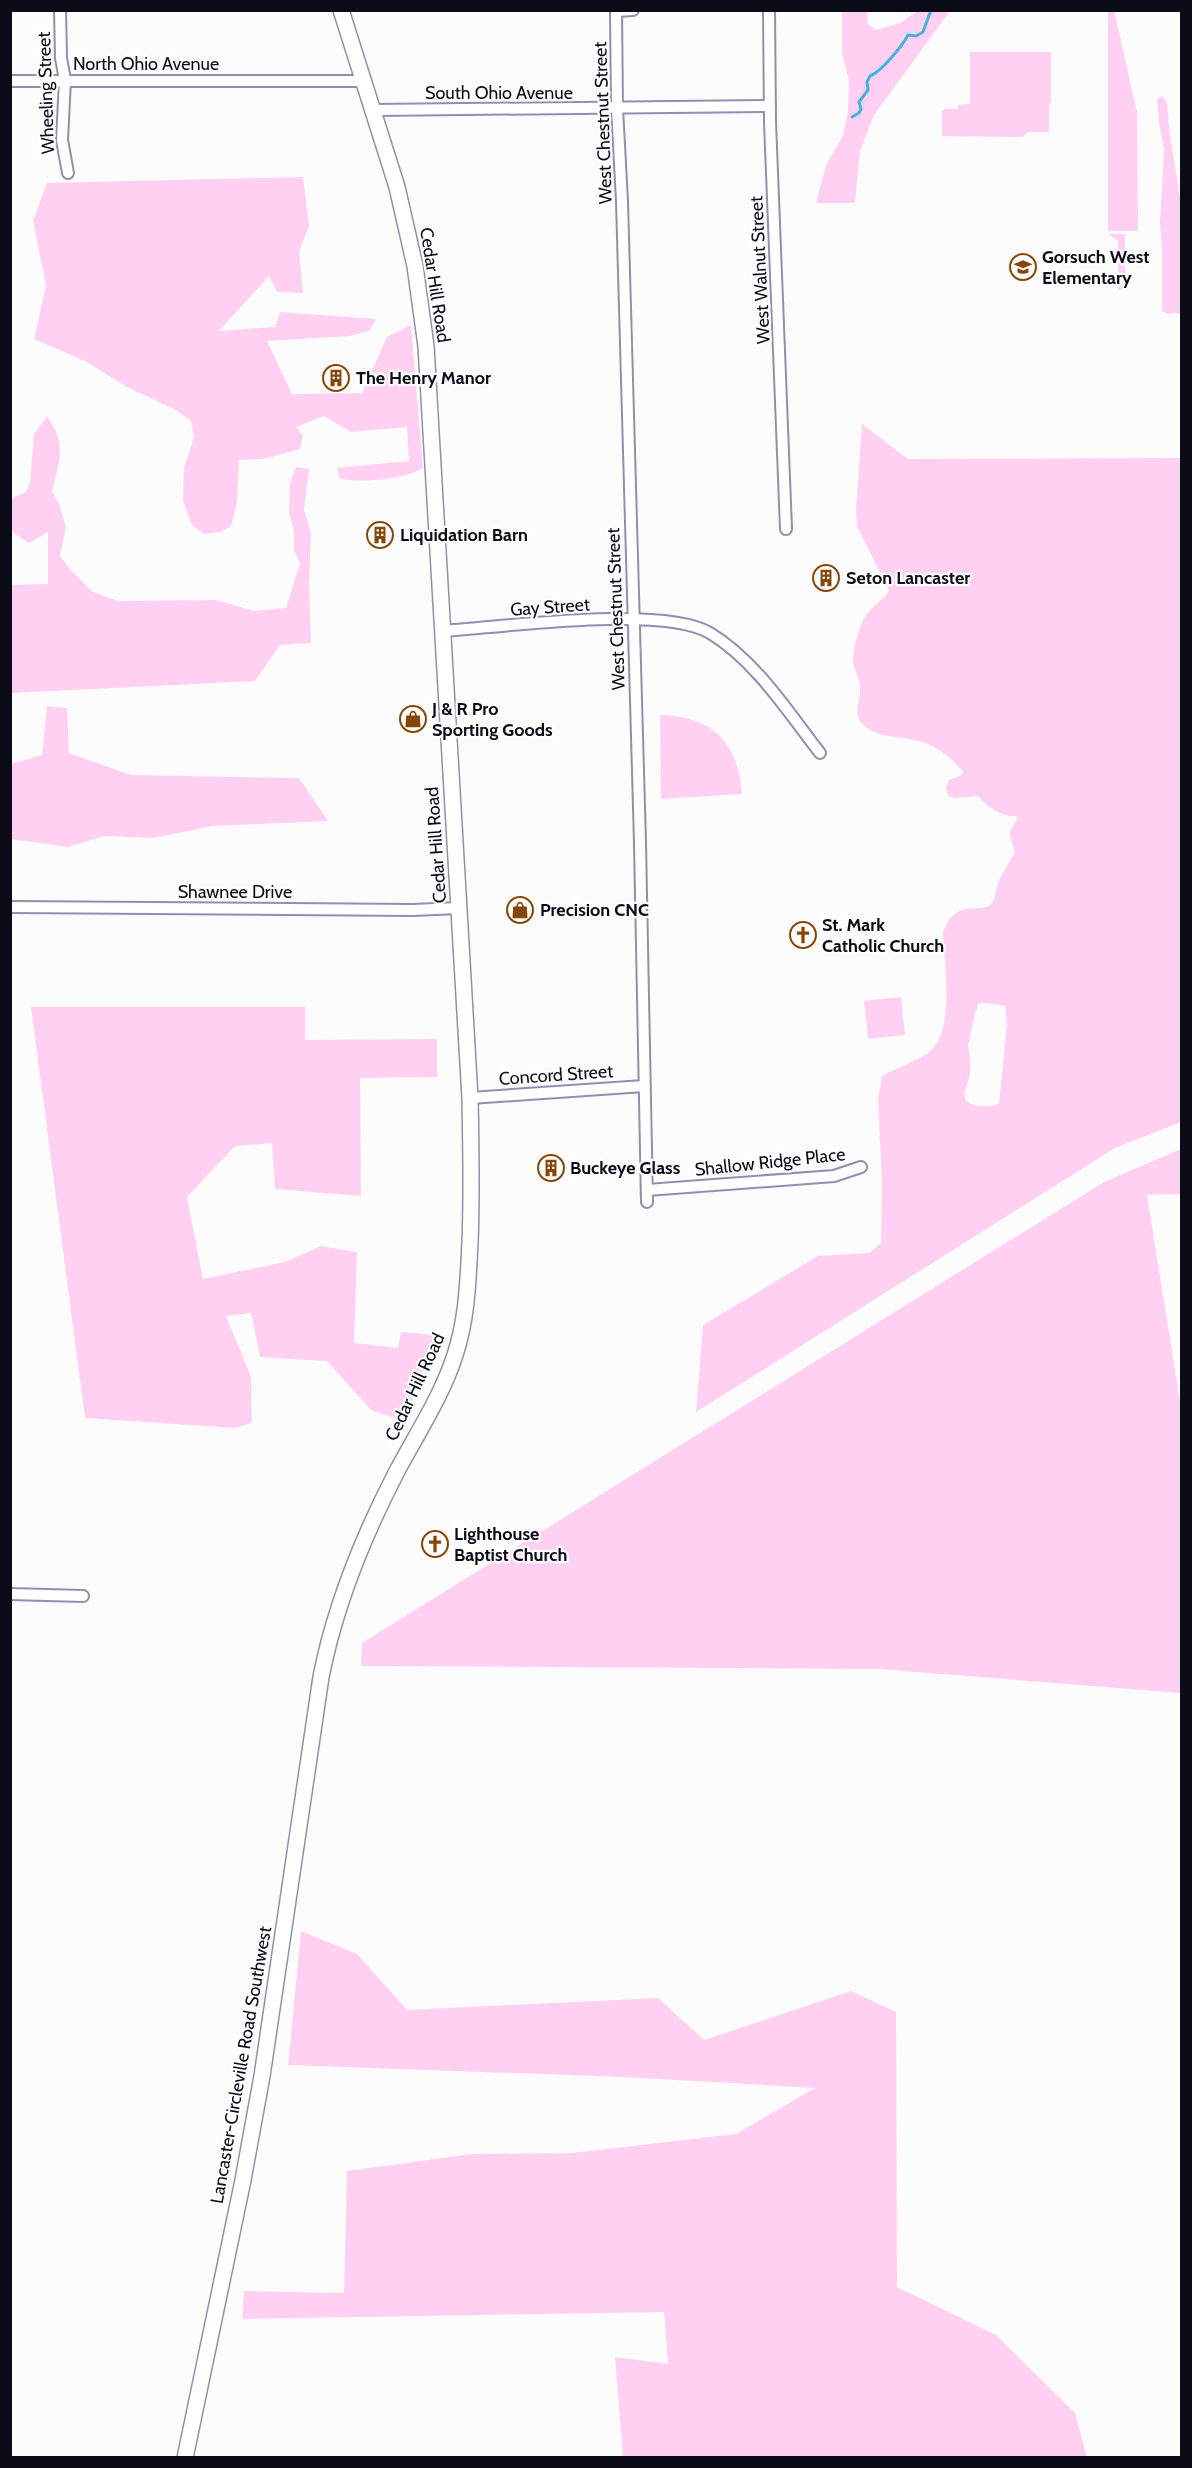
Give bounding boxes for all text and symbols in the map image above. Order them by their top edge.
street label: Wheeling Street [33,31,59,155]
street label: West Chestnut Street [589,41,617,205]
street label: North Ohio Avenue [73,53,219,75]
street label: South Ohio Avenue [425,82,573,104]
street label: West Walnut Street [745,195,775,345]
street label: Cedar Hill Road [415,226,455,344]
place label: Gorsuch West Elementary [1042,246,1149,289]
school or university icon: Gorsuch West Elementary [1008,252,1038,282]
building icon: The Henry Manor [321,363,351,393]
place label: The Henry Manor [356,367,491,389]
building icon: Liquidation Barn [365,520,395,550]
place label: Liquidation Barn [400,524,528,546]
street label: West Chestnut Street [602,527,630,691]
building icon: Seton Lancaster [811,563,841,593]
place label: Seton Lancaster [846,567,970,589]
street label: Gay Street [509,593,591,621]
place label: J & R Pro Sporting Goods [431,698,553,741]
shop icon: J & R Pro Sporting Goods [398,704,428,734]
street label: Cedar Hill Road [421,786,451,904]
street label: Shawnee Drive [178,881,292,903]
shop icon: Precision CNC [505,895,535,925]
place label: Precision CNC [540,899,649,921]
place label: St. Mark Catholic Church [822,914,944,957]
church icon: St. Mark Catholic Church [788,920,818,950]
street label: Concord Street [498,1060,614,1090]
street label: Shallow Ridge Place [694,1143,846,1181]
building icon: Buckeye Glass [536,1153,566,1183]
place label: Buckeye Glass [570,1157,681,1179]
street label: Cedar Hill Road [380,1330,450,1444]
place label: Lighthouse Baptist Church [454,1523,567,1566]
church icon: Lighthouse Baptist Church [420,1529,450,1559]
street label: Lancaster-Circleville Road Southwest [206,1925,276,2205]

